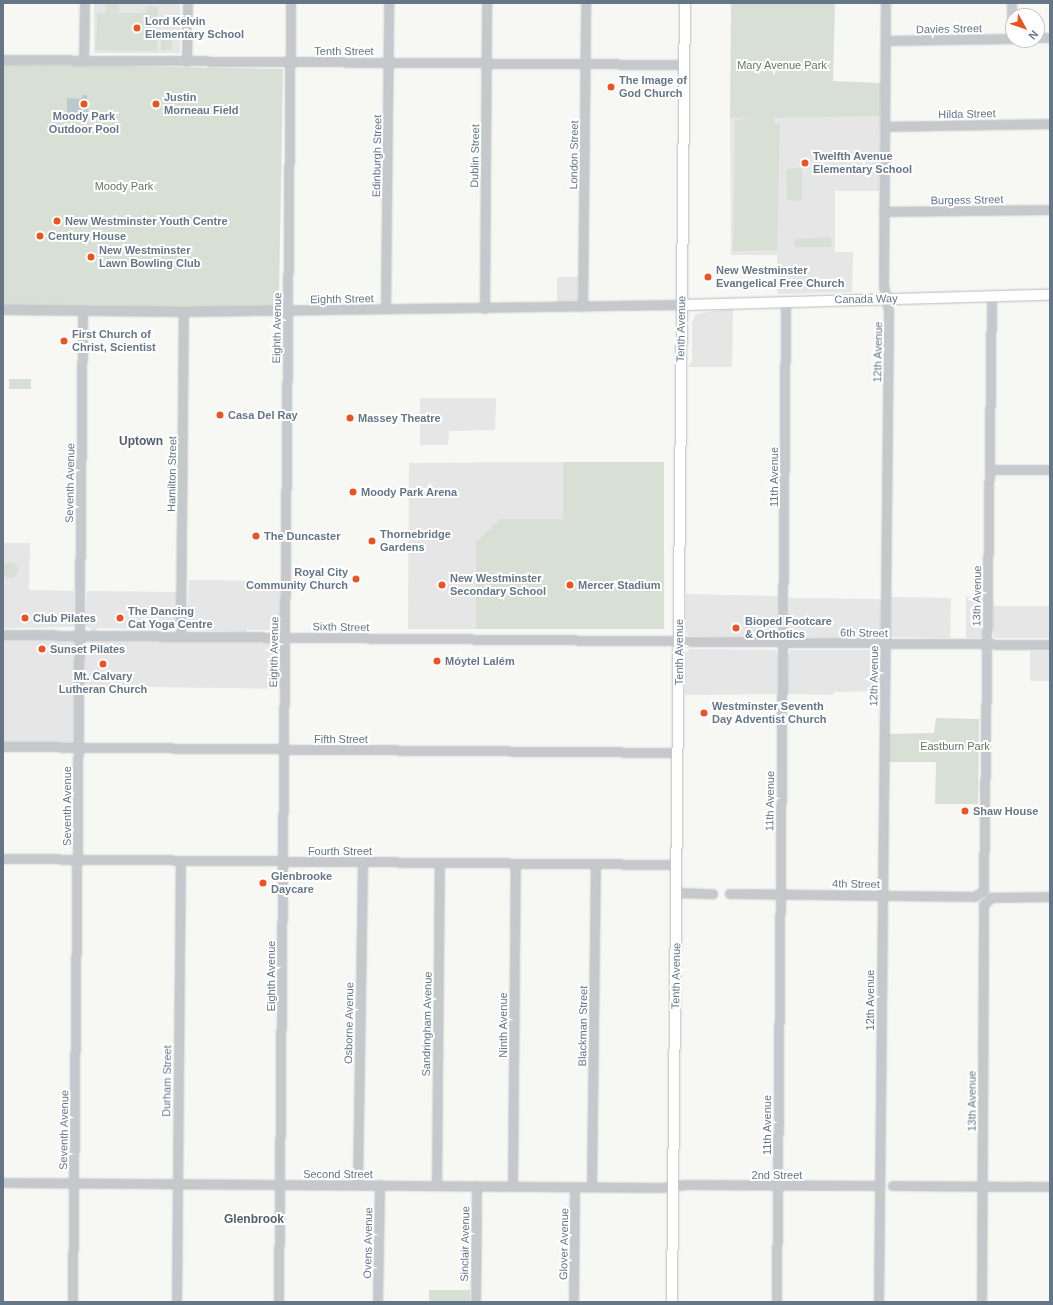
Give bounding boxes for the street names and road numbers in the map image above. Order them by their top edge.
street label: Davies Street [916,22,982,36]
street label: Tenth Street [314,44,374,58]
street label: Hilda Street [938,107,996,121]
street label: Edinburgh Street [370,115,384,197]
street label: London Street [567,120,581,190]
street label: Dublin Street [468,124,482,188]
street label: Burgess Street [931,193,1003,207]
street label: Eighth Avenue [270,292,284,364]
street label: Eighth Street [310,292,374,306]
street label: Canada Way [834,292,898,306]
street label: Tenth Avenue [674,295,688,363]
street label: 12th Avenue [871,321,885,383]
street label: Hamilton Street [165,436,179,512]
street label: Seventh Avenue [63,443,77,523]
street label: 11th Avenue [767,447,781,507]
street label: 13th Avenue [970,565,984,627]
street label: Eighth Avenue [267,616,281,688]
street label: Tenth Avenue [672,618,686,686]
street label: Sixth Street [312,620,370,634]
street label: 6th Street [840,626,888,640]
street label: 12th Avenue [867,645,881,707]
street label: Fifth Street [314,732,368,746]
street label: Seventh Avenue [60,766,74,846]
street label: 11th Avenue [763,771,777,831]
street label: Fourth Street [308,844,372,858]
street label: 4th Street [832,877,880,891]
street label: Eighth Avenue [264,940,278,1012]
street label: Tenth Avenue [669,942,683,1010]
street label: 12th Avenue [863,969,877,1031]
street label: Sandringham Avenue [419,971,435,1077]
street label: Osborne Avenue [342,982,356,1064]
street label: Blackman Street [576,986,590,1066]
street label: Ninth Avenue [496,992,510,1058]
street label: Durham Street [160,1045,174,1117]
street label: 13th Avenue [965,1070,979,1132]
street label: Seventh Avenue [57,1090,71,1170]
street label: 11th Avenue [760,1095,774,1155]
street label: Second Street [303,1167,373,1181]
street label: 2nd Street [752,1168,802,1182]
street label: Sinclair Avenue [458,1206,472,1282]
street label: Ovens Avenue [361,1207,375,1279]
street label: Glover Avenue [557,1208,571,1280]

